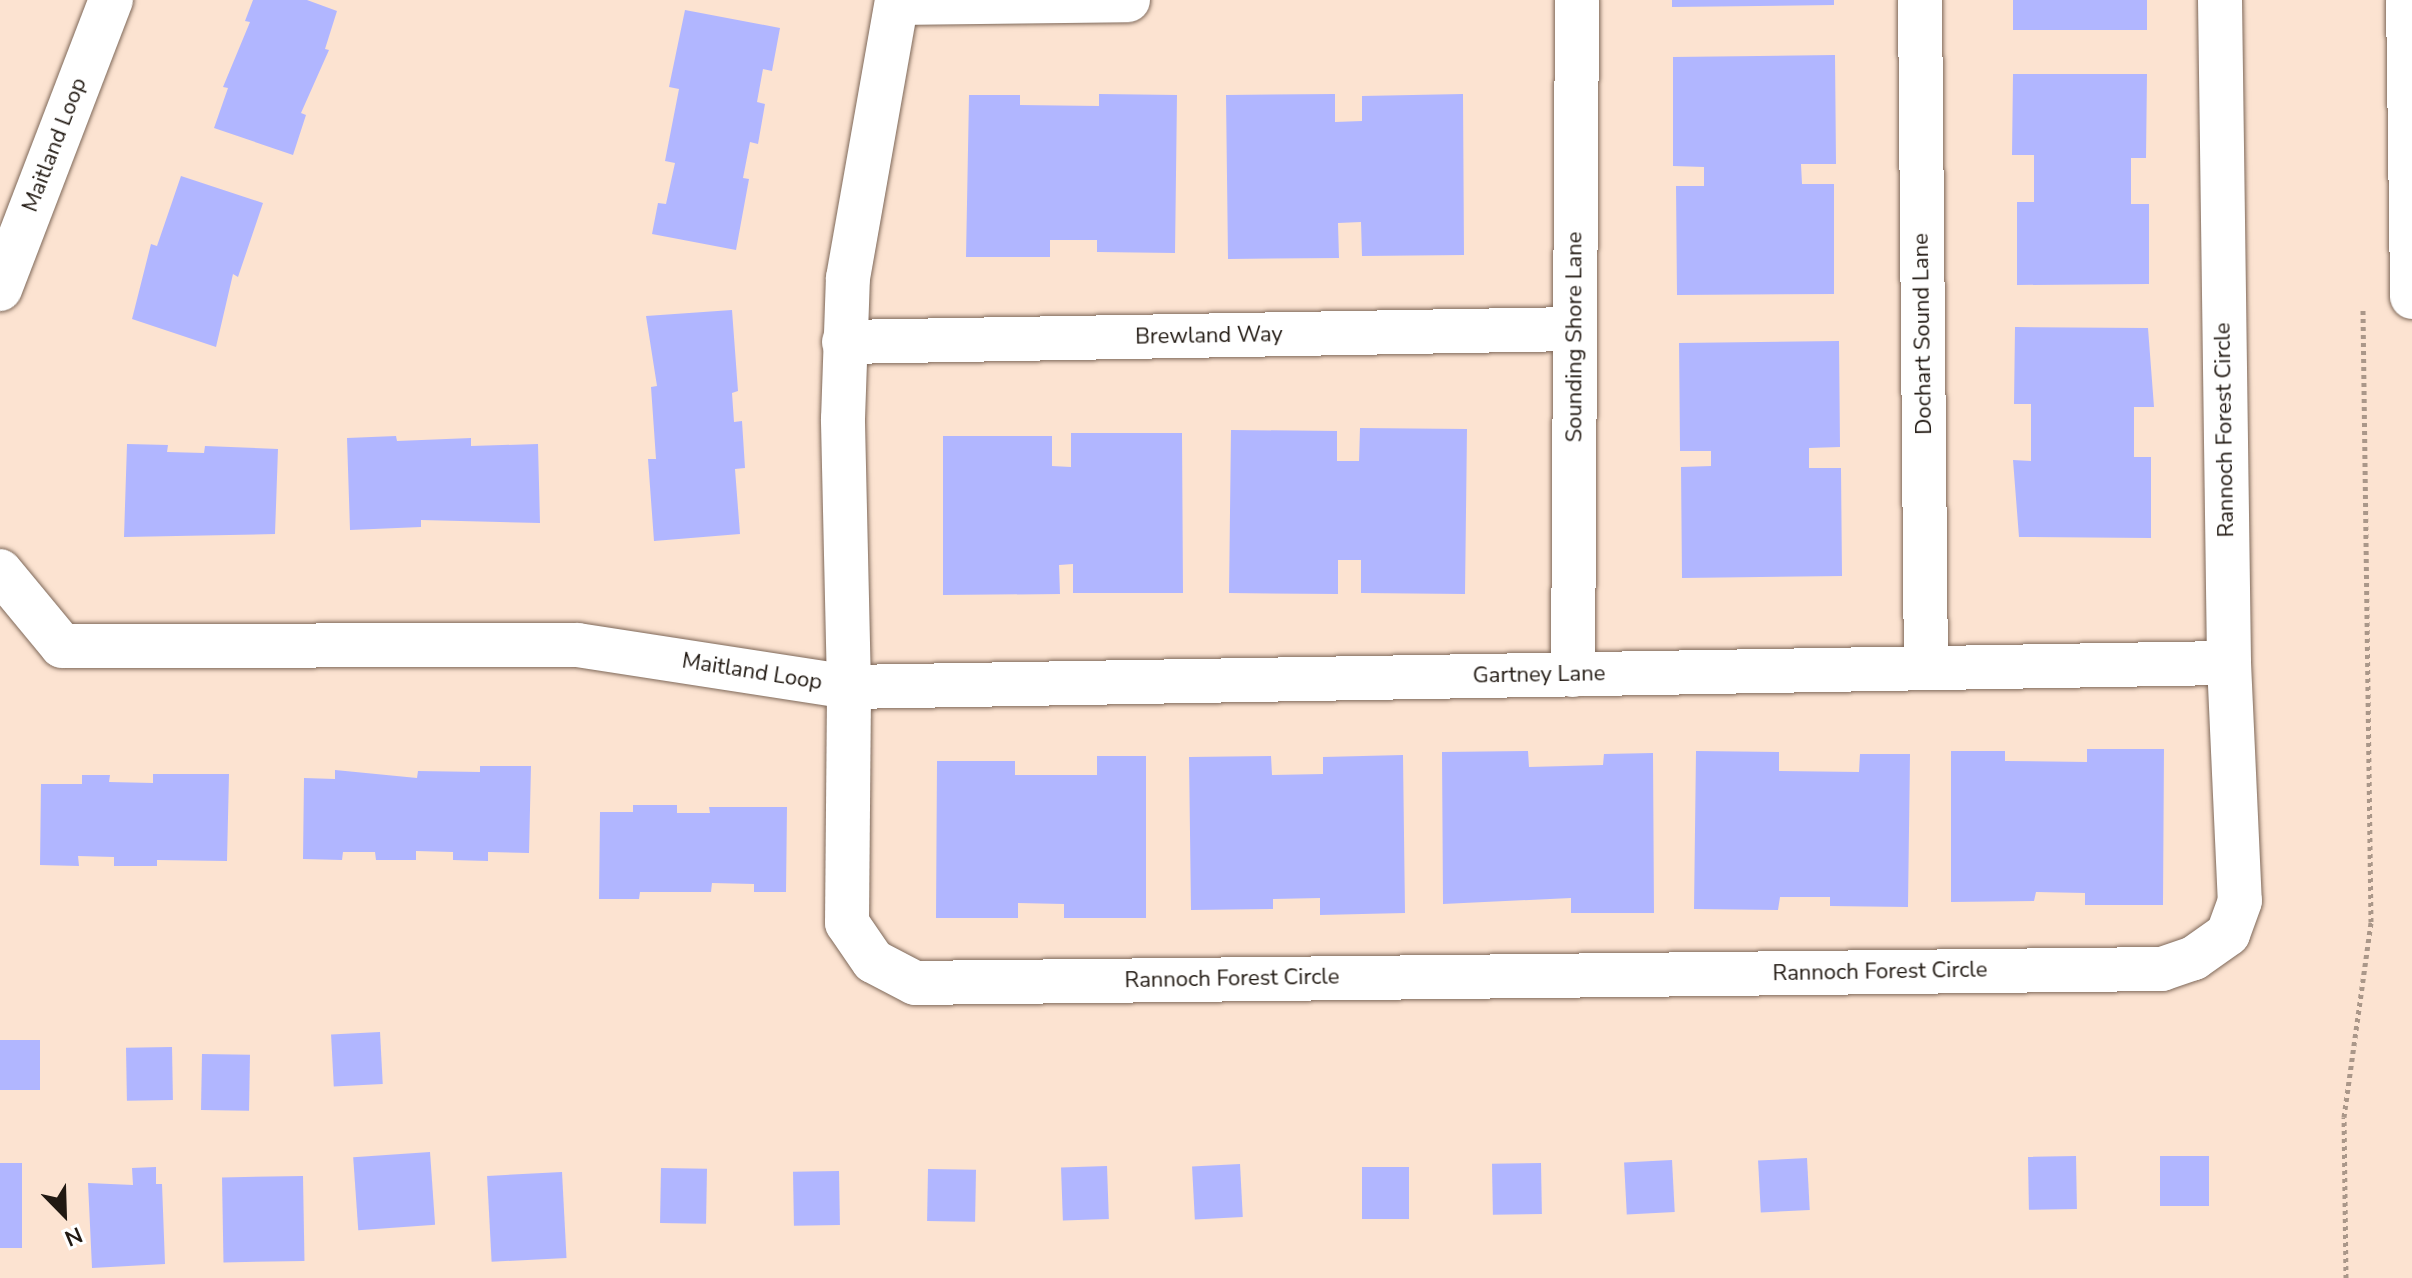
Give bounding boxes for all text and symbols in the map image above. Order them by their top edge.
street label: Maitland Loop [17,74,93,216]
street label: Sounding Shore Lane [1562,232,1588,442]
street label: Dochart Sound Lane [1908,233,1938,435]
street label: Brewland Way [1135,322,1283,350]
street label: Rannoch Forest Circle [2210,322,2240,538]
street label: Maitland Loop [680,648,824,696]
street label: Gartney Lane [1472,661,1606,689]
street label: Rannoch Forest Circle [1772,957,1988,987]
street label: Rannoch Forest Circle [1124,964,1340,994]
north arrow [24,1174,104,1254]
text: N [60,1219,87,1253]

